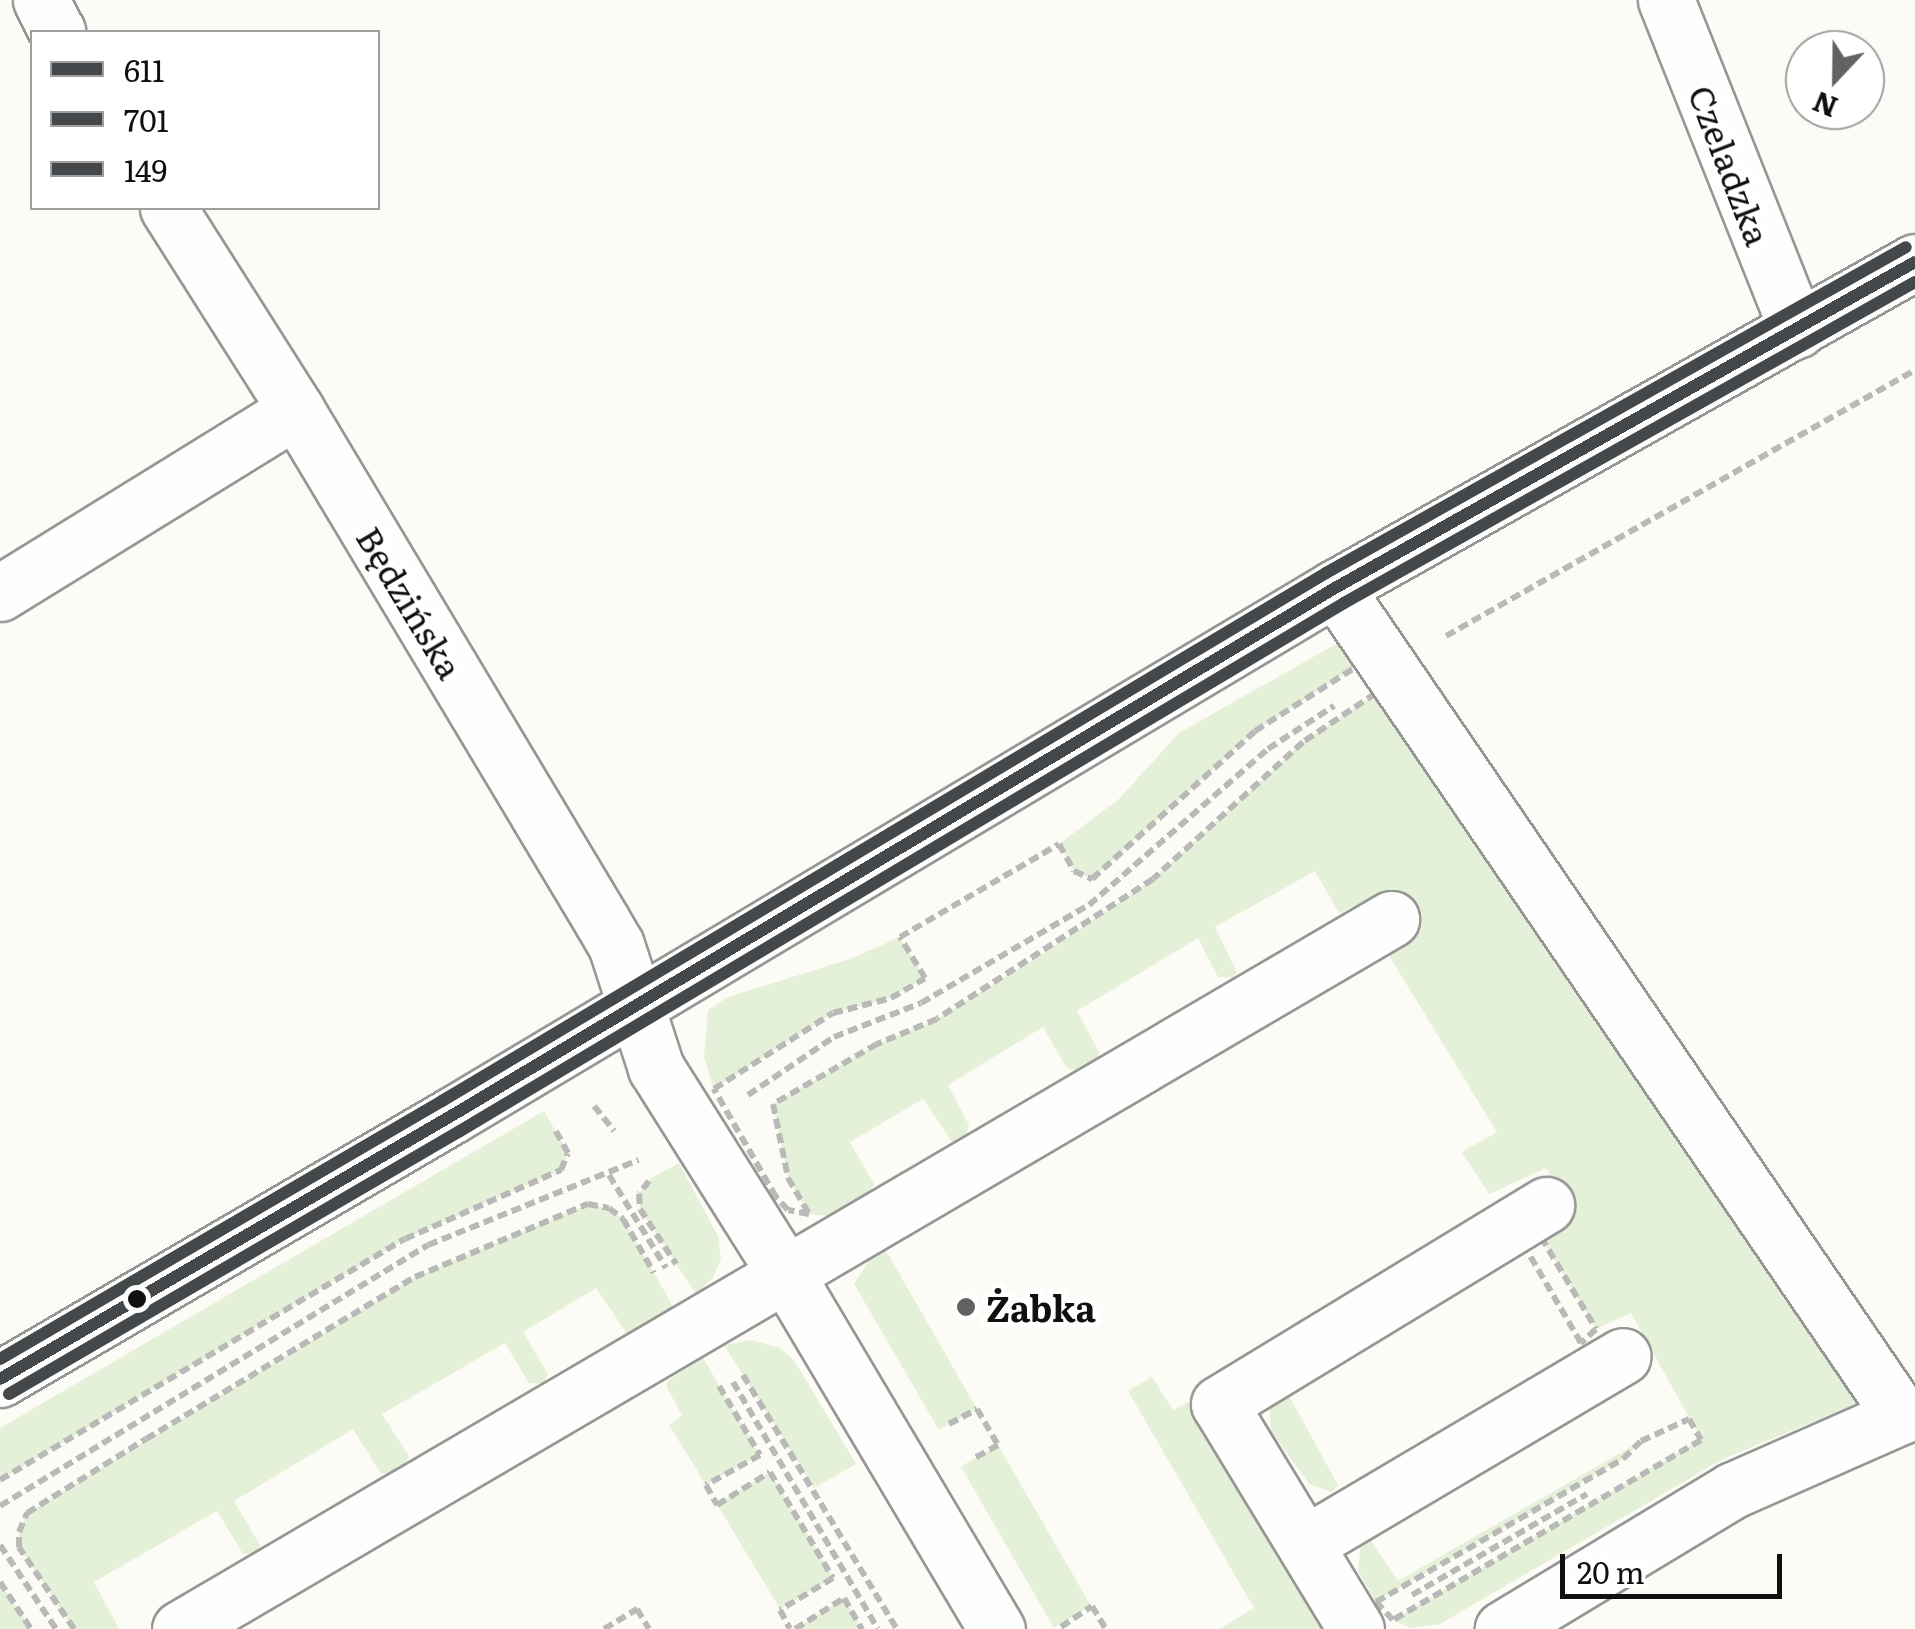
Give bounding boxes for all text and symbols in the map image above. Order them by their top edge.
legend [30,30,380,210]
north arrow [1785,30,1885,130]
text: 611 [124,47,165,91]
street label: Czeladzka [1681,79,1781,251]
text: N [1806,82,1843,130]
text: 701 [124,97,169,141]
text: 149 [124,147,167,191]
street label: Będzińska [349,518,473,686]
place label: Żabka [986,1286,1096,1328]
unlabelled marker [127,1289,147,1309]
marker: Żabka [955,1296,977,1318]
scale bar [1565,1534,1788,1596]
text: 20 m [1577,1549,1645,1593]

